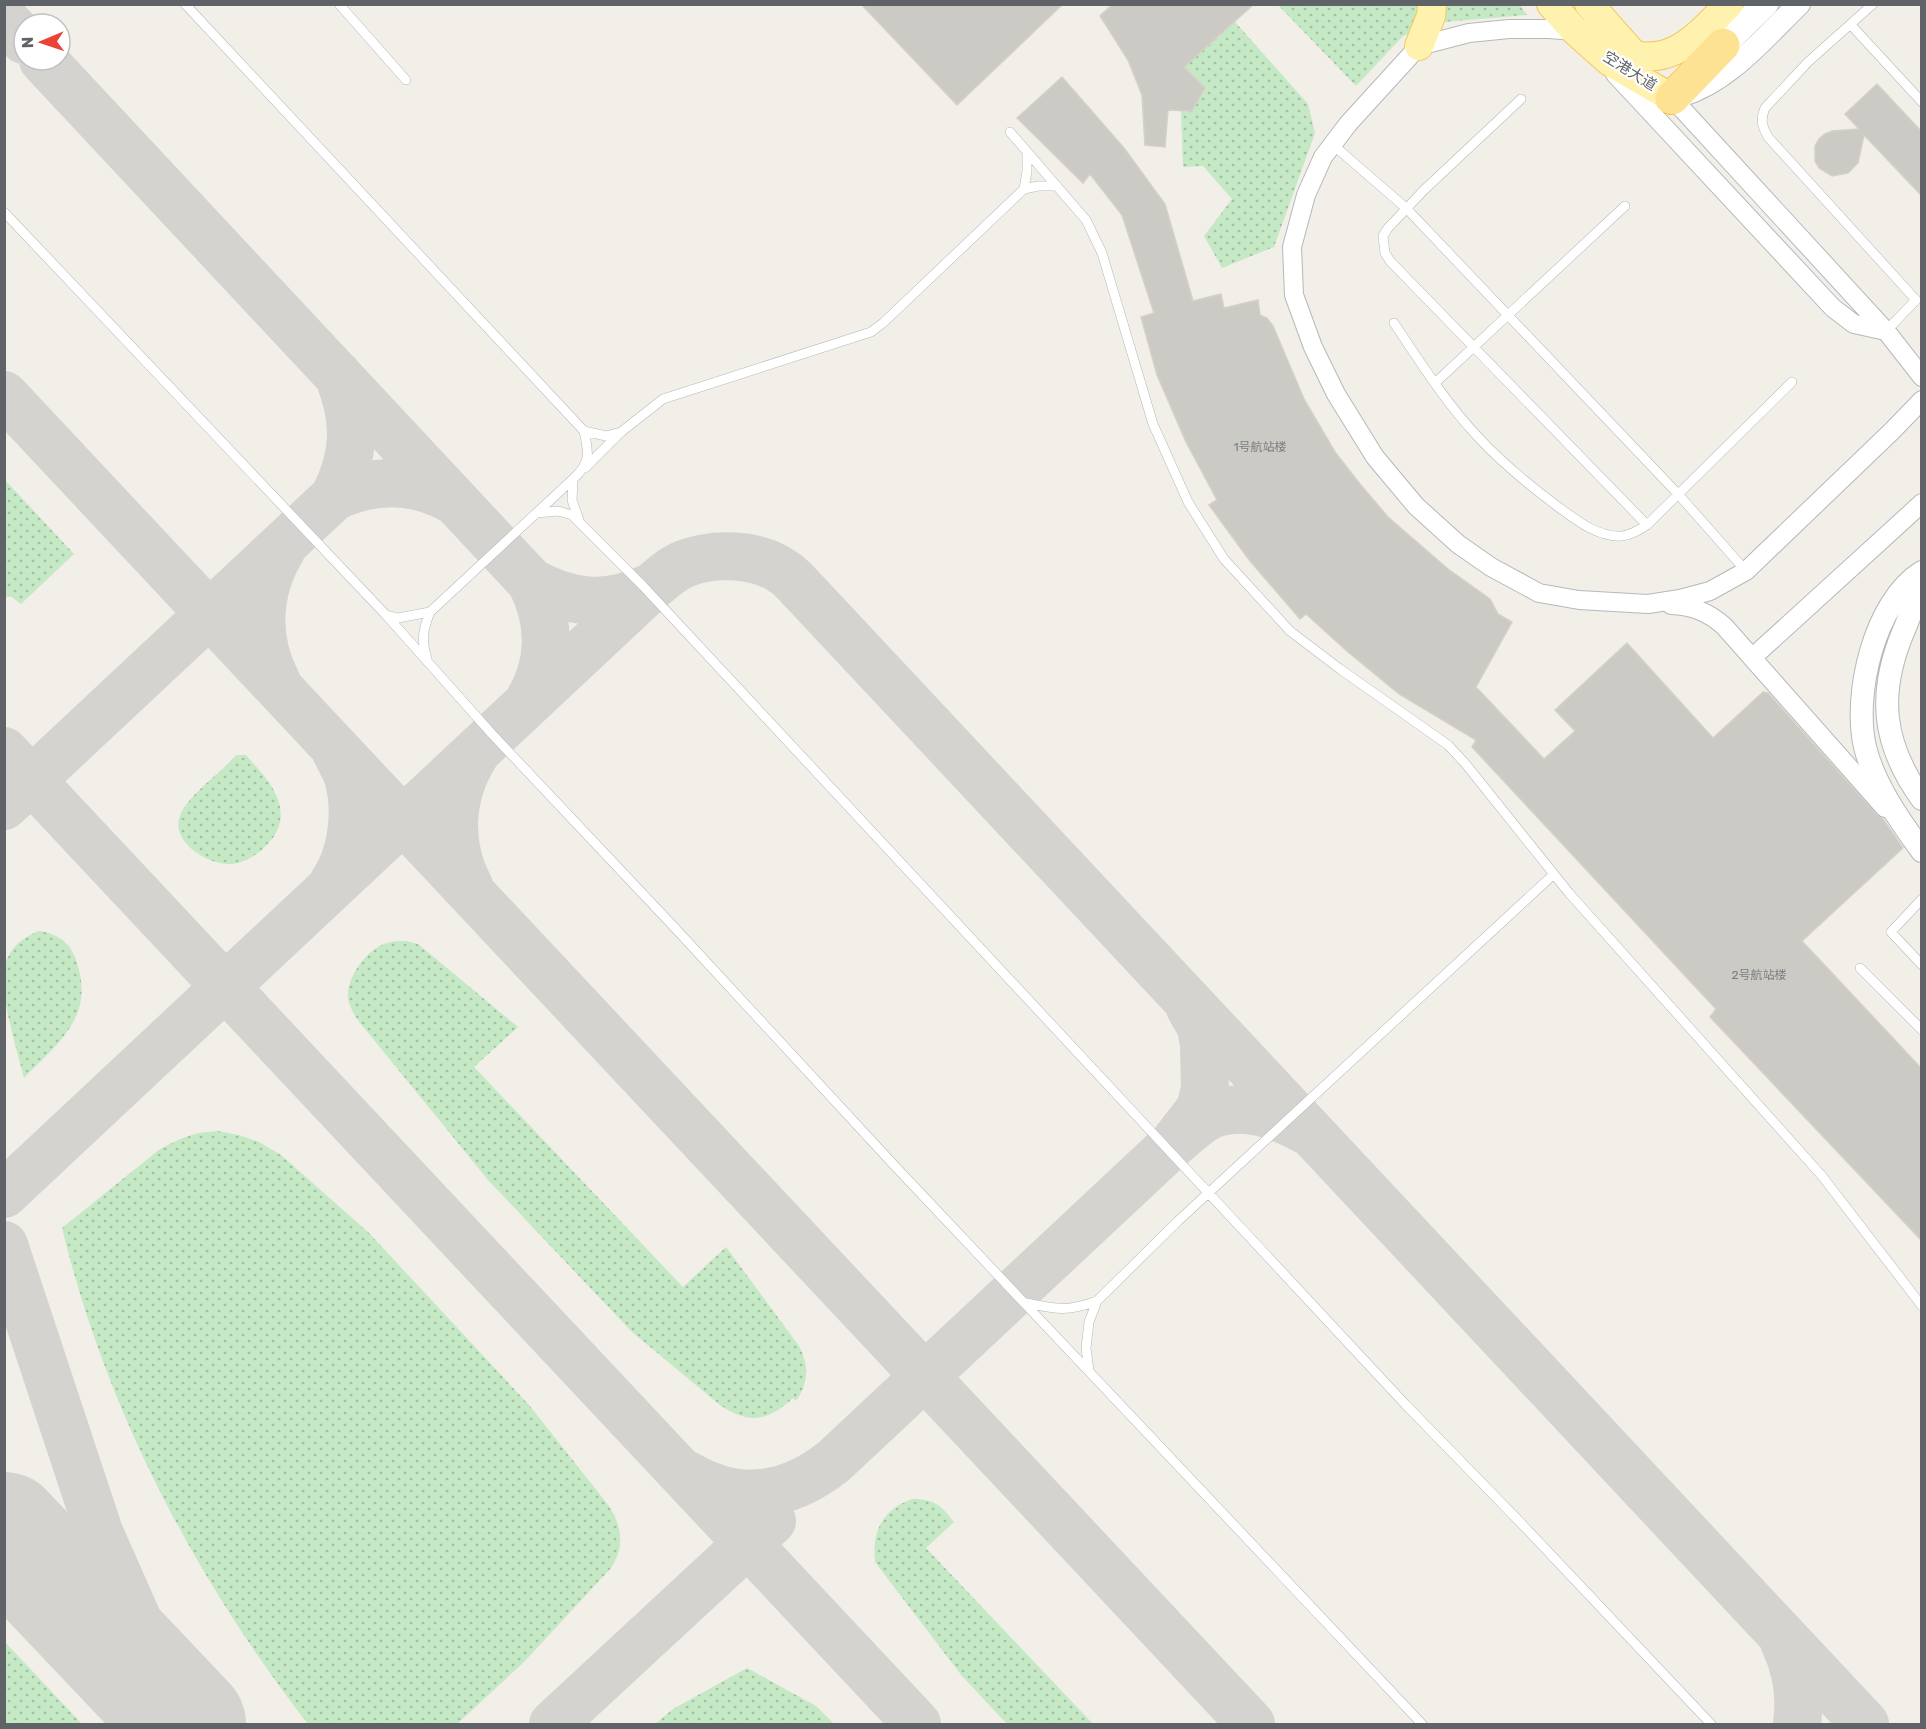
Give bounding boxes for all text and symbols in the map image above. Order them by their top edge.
north arrow [12,12,72,72]
text: N [18,36,37,49]
street label: 空港大道 [1600,47,1660,95]
house number: 1号航站楼 [1233,440,1287,454]
house number: 2号航站楼 [1731,968,1787,982]

